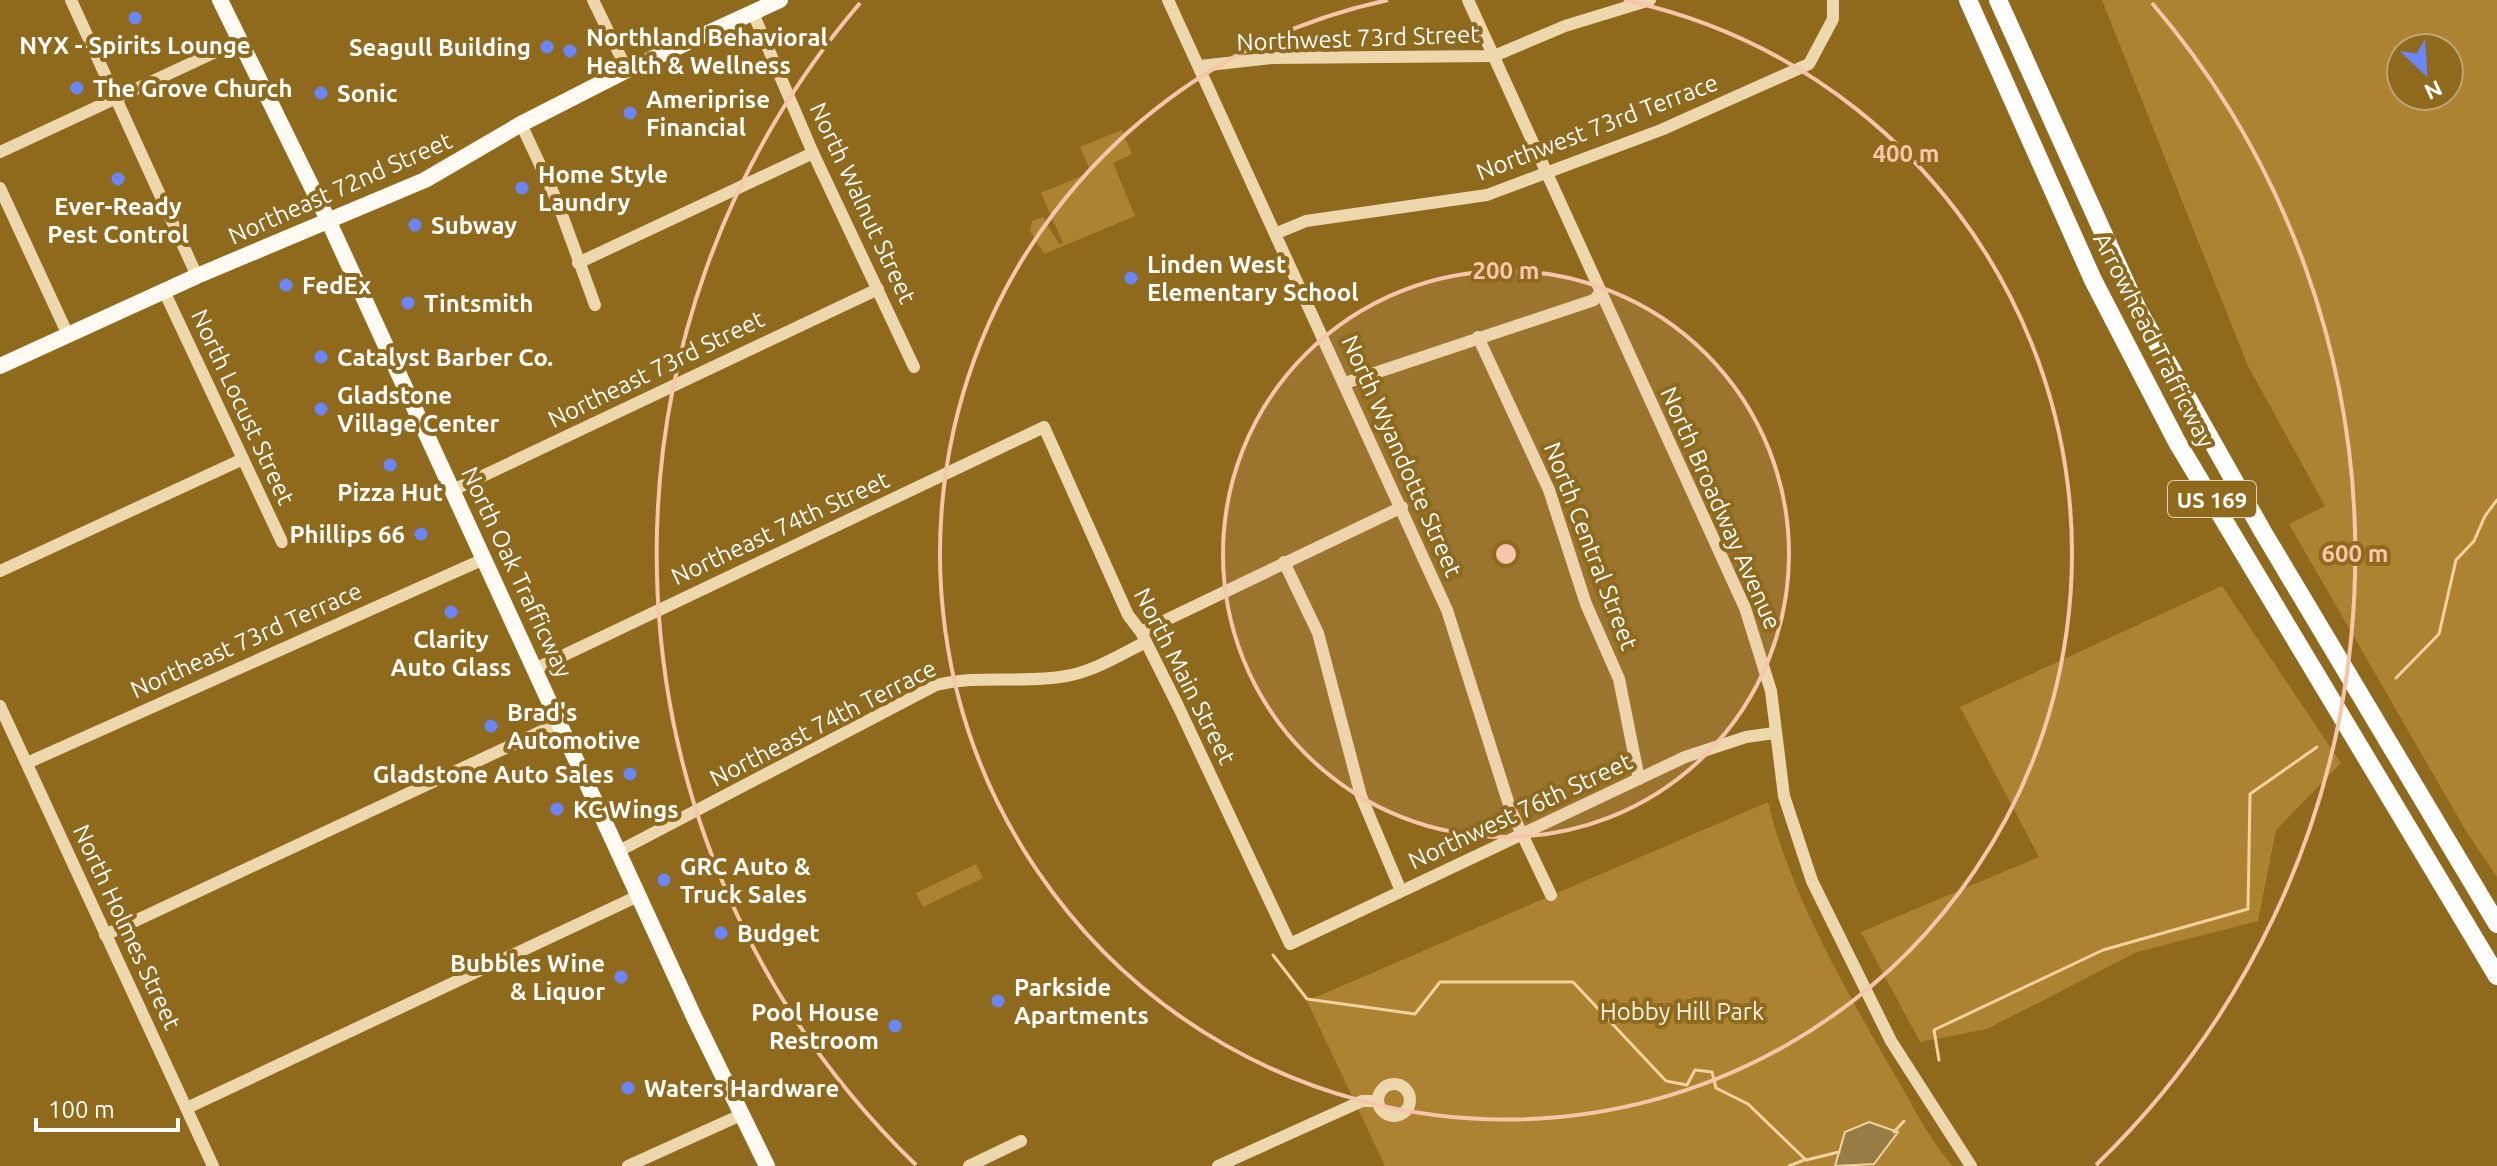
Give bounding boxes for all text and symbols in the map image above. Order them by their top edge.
marker: NYX - Spirits Lounge [126,9,144,27]
street label: Northwest 73rd Street [1236,20,1481,56]
place label: Northland Behavioral Health & Wellness [586,24,828,79]
place label: NYX - Spirits Lounge [19,32,251,59]
north arrow [2385,32,2465,112]
place label: Seagull Building [349,34,531,61]
marker: Seagull Building [538,38,556,56]
marker: Northland Behavioral Health & Wellness [561,42,579,60]
street label: Northwest 73rd Terrace [1472,68,1722,186]
place label: The Grove Church [93,75,292,102]
text: N [2421,76,2446,105]
marker: The Grove Church [68,79,86,97]
place label: Sonic [337,80,398,107]
marker: Sonic [312,84,330,102]
place label: Ameriprise Financial [646,86,770,141]
street label: North Walnut Street [805,98,922,308]
marker: Ameriprise Financial [621,104,639,122]
street label: Northeast 72nd Street [224,126,456,249]
text: 400 m [1873,140,1939,167]
place label: Home Style Laundry [538,161,668,216]
marker: Ever-Ready Pest Control [109,170,127,188]
marker: Home Style Laundry [513,179,531,197]
place label: Ever-Ready Pest Control [47,193,189,248]
place label: Subway [431,212,517,239]
marker: Subway [406,216,424,234]
street label: Arrowhead Trafficway [2088,228,2220,452]
place label: Linden West Elementary School [1147,251,1359,306]
text: 200 m [1473,257,1539,284]
marker: Linden West Elementary School [1122,269,1140,287]
place label: FedEx [302,272,371,299]
marker: FedEx [277,276,295,294]
place label: Tintsmith [424,290,533,317]
marker: Tintsmith [399,294,417,312]
street label: North Locust Street [186,305,300,509]
street label: Northeast 73rd Street [544,305,769,433]
street label: North Wyandotte Street [1337,331,1468,581]
place label: Catalyst Barber Co. [337,344,553,371]
marker: Catalyst Barber Co. [312,348,330,366]
place label: Gladstone Village Center [337,382,500,437]
street label: North Broadway Avenue [1655,383,1787,633]
marker: Gladstone Village Center [312,400,330,418]
street label: North Central Street [1539,438,1643,654]
marker: Pizza Hut [381,456,399,474]
street label: North Oak Trafficway [456,462,578,682]
street label: Northeast 74th Street [667,465,894,590]
place label: Pizza Hut [337,479,443,506]
road number: US 169 [2168,481,2256,517]
place label: Phillips 66 [289,521,405,548]
marker: Phillips 66 [412,525,430,543]
centre of rings [1492,540,1520,568]
text: 600 m [2322,540,2388,567]
street label: Northeast 73rd Terrace [126,577,366,703]
street label: North Main Street [1129,583,1241,769]
marker: Clarity Auto Glass [442,603,460,621]
place label: Clarity Auto Glass [391,626,511,681]
street label: Northeast 74th Terrace [705,654,941,792]
place label: Brad's Automotive [507,699,641,754]
marker: Brad's Automotive [482,717,500,735]
street label: Northwest 76th Street [1404,747,1636,875]
place label: Gladstone Auto Sales [373,761,614,788]
marker: Gladstone Auto Sales [621,765,639,783]
place label: KC Wings [573,796,679,823]
marker: KC Wings [548,800,566,818]
street label: North Holmes Street [68,820,187,1034]
place label: GRC Auto & Truck Sales [680,853,811,908]
marker: GRC Auto & Truck Sales [655,871,673,889]
place label: Budget [737,920,820,947]
marker: Budget [712,924,730,942]
place label: Bubbles Wine & Liquor [450,950,605,1005]
marker: Bubbles Wine & Liquor [612,968,630,986]
place label: Parkside Apartments [1014,974,1149,1029]
marker: Parkside Apartments [989,992,1007,1010]
park label: Hobby Hill Park [1600,998,1764,1025]
place label: Pool House Restroom [751,999,879,1054]
marker: Pool House Restroom [886,1017,904,1035]
place label: Waters Hardware [644,1075,839,1102]
marker: Waters Hardware [619,1079,637,1097]
scale bar [36,1082,178,1132]
text: 100 m [48,1096,115,1123]

